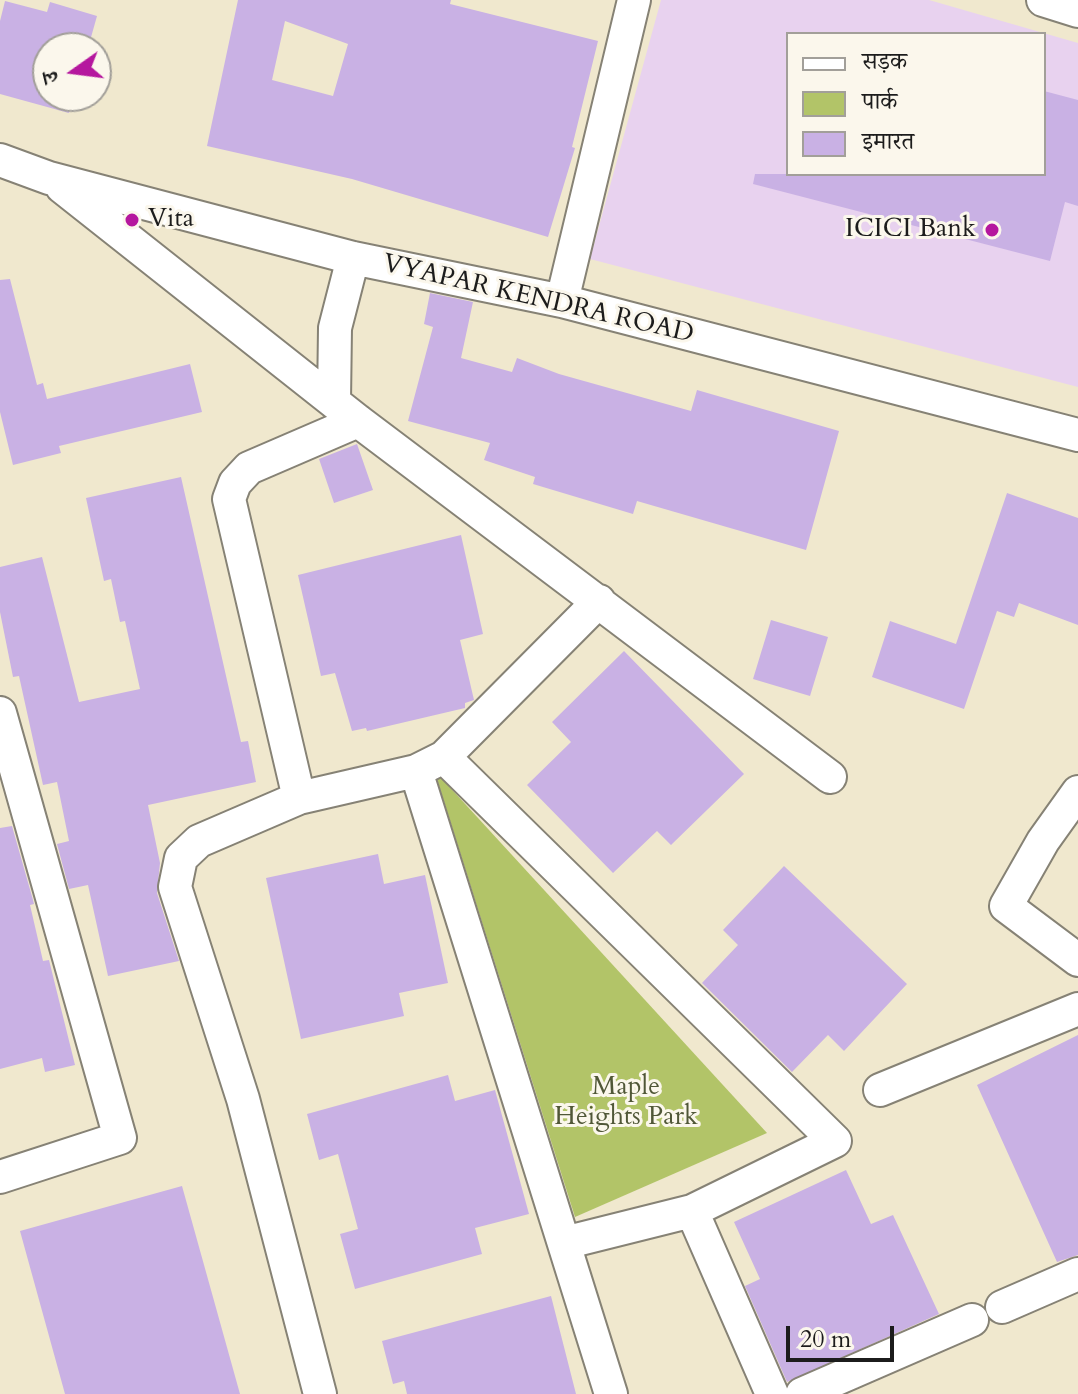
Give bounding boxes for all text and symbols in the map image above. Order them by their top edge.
north arrow [32,32,112,112]
legend [786,32,1046,176]
text: सड़क [862,45,907,78]
text: उ [35,68,67,86]
text: पार्क [862,85,897,118]
text: इमारत [862,125,914,158]
place label: Vita [148,204,194,236]
marker: Vita [123,211,141,229]
place label: ICICI Bank [845,214,976,246]
marker: ICICI Bank [983,221,1001,239]
street label: VYAPAR KENDRA ROAD [379,249,697,351]
park label: Maple Heights Park [554,1072,698,1134]
scale bar [790,1310,898,1360]
text: 20 m [800,1323,851,1356]

